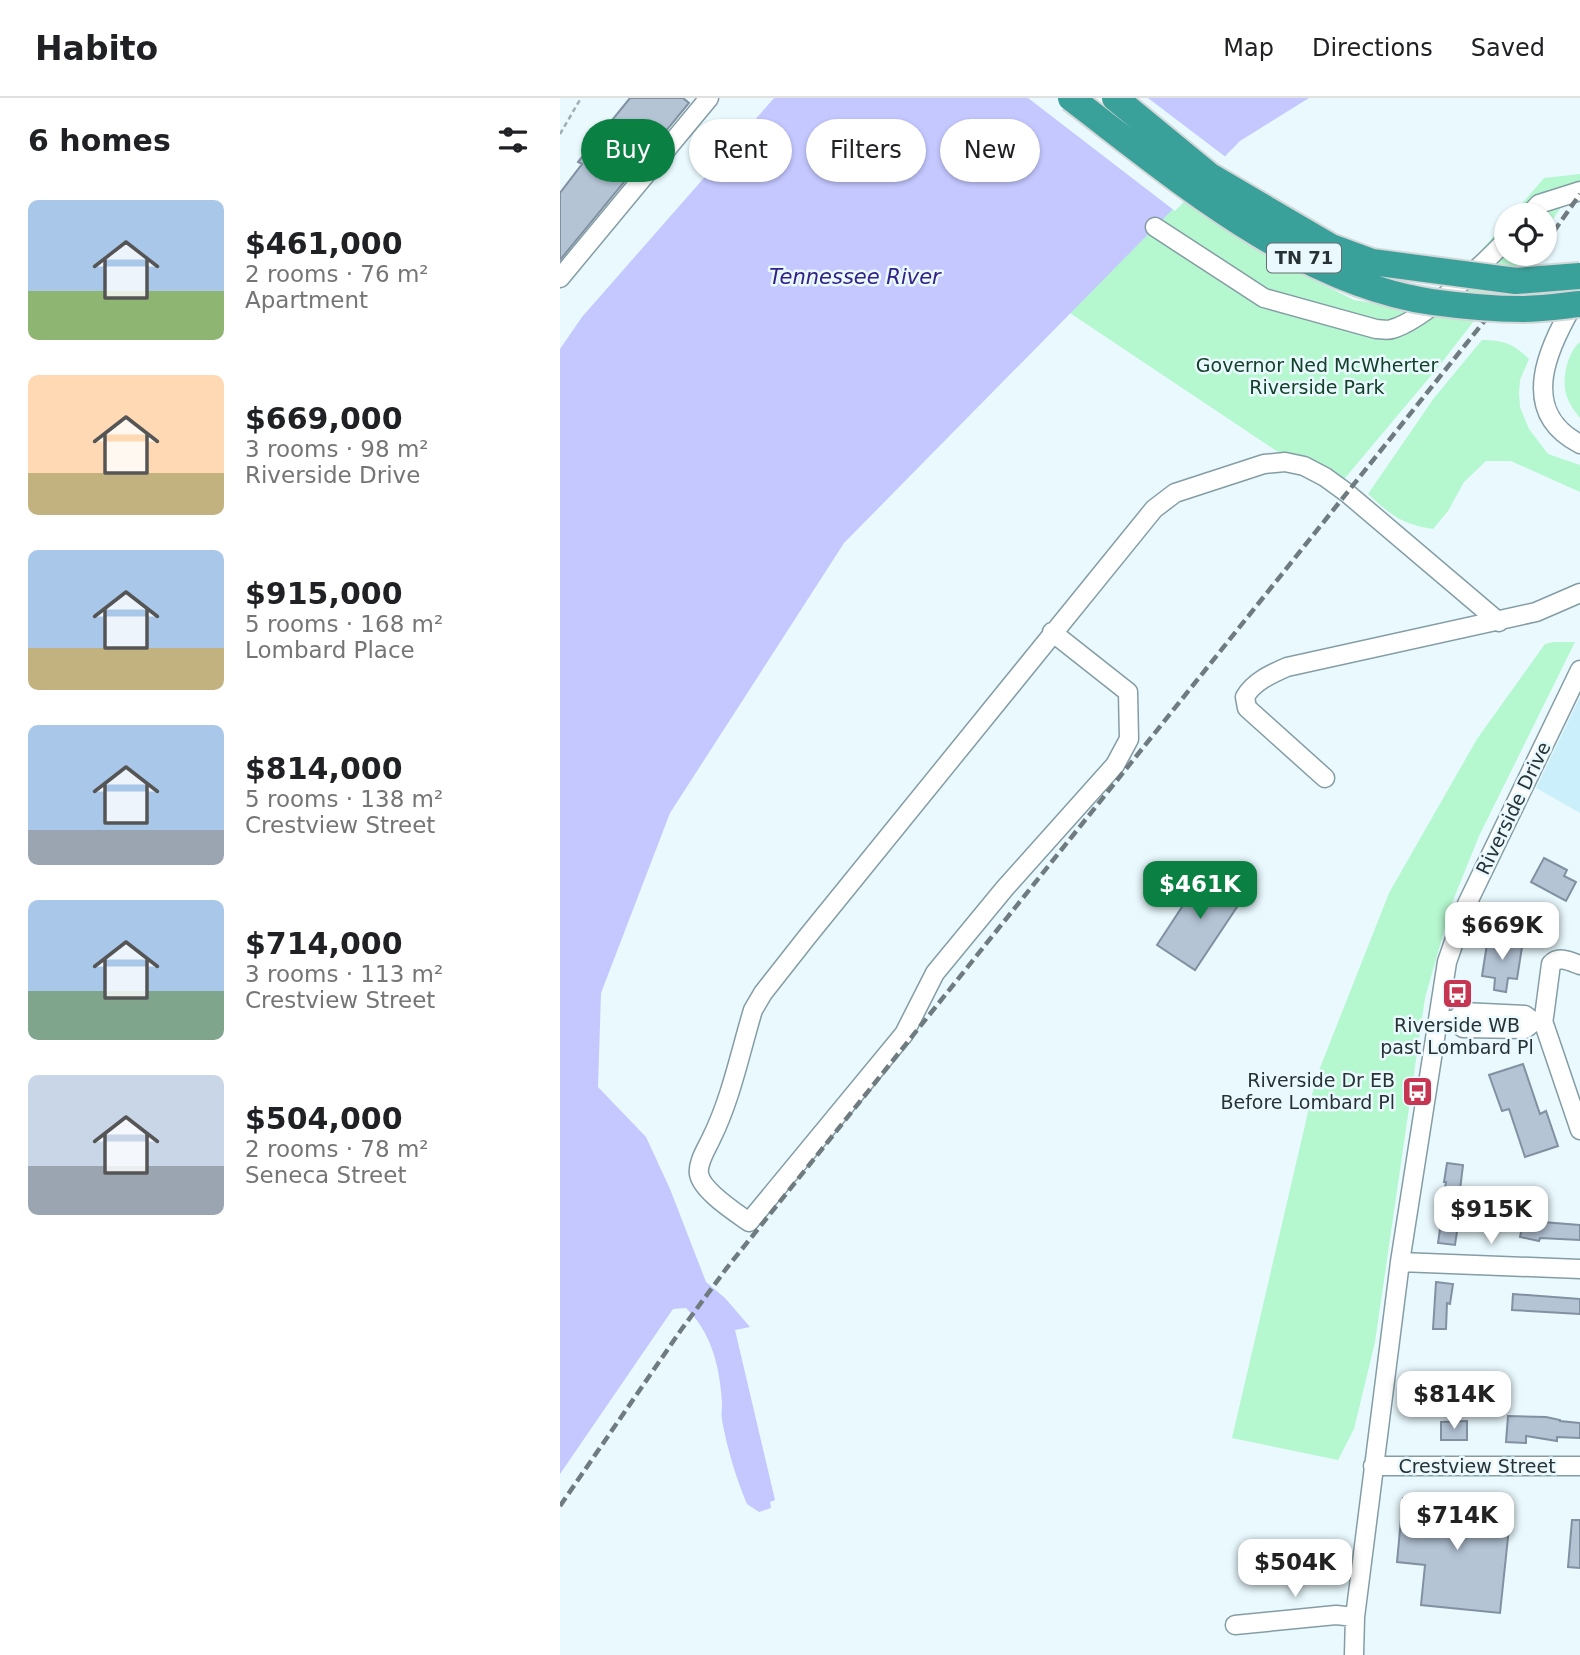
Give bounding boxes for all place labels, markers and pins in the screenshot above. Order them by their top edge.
pin: $461K [1151,862,1249,921]
pin: $669K [1453,902,1551,962]
bus stop icon: Riverside WB past Lombard Pl [1440,977,1474,1011]
place label: Riverside WB past Lombard Pl [1380,1014,1534,1058]
place label: Riverside Dr EB Before Lombard Pl [1220,1069,1395,1113]
bus stop icon: Riverside Dr EB Before Lombard Pl [1401,1074,1435,1108]
pin: $915K [1442,1186,1540,1246]
pin: $814K [1405,1372,1503,1431]
pin: $714K [1408,1492,1506,1552]
pin: $504K [1246,1540,1344,1599]

